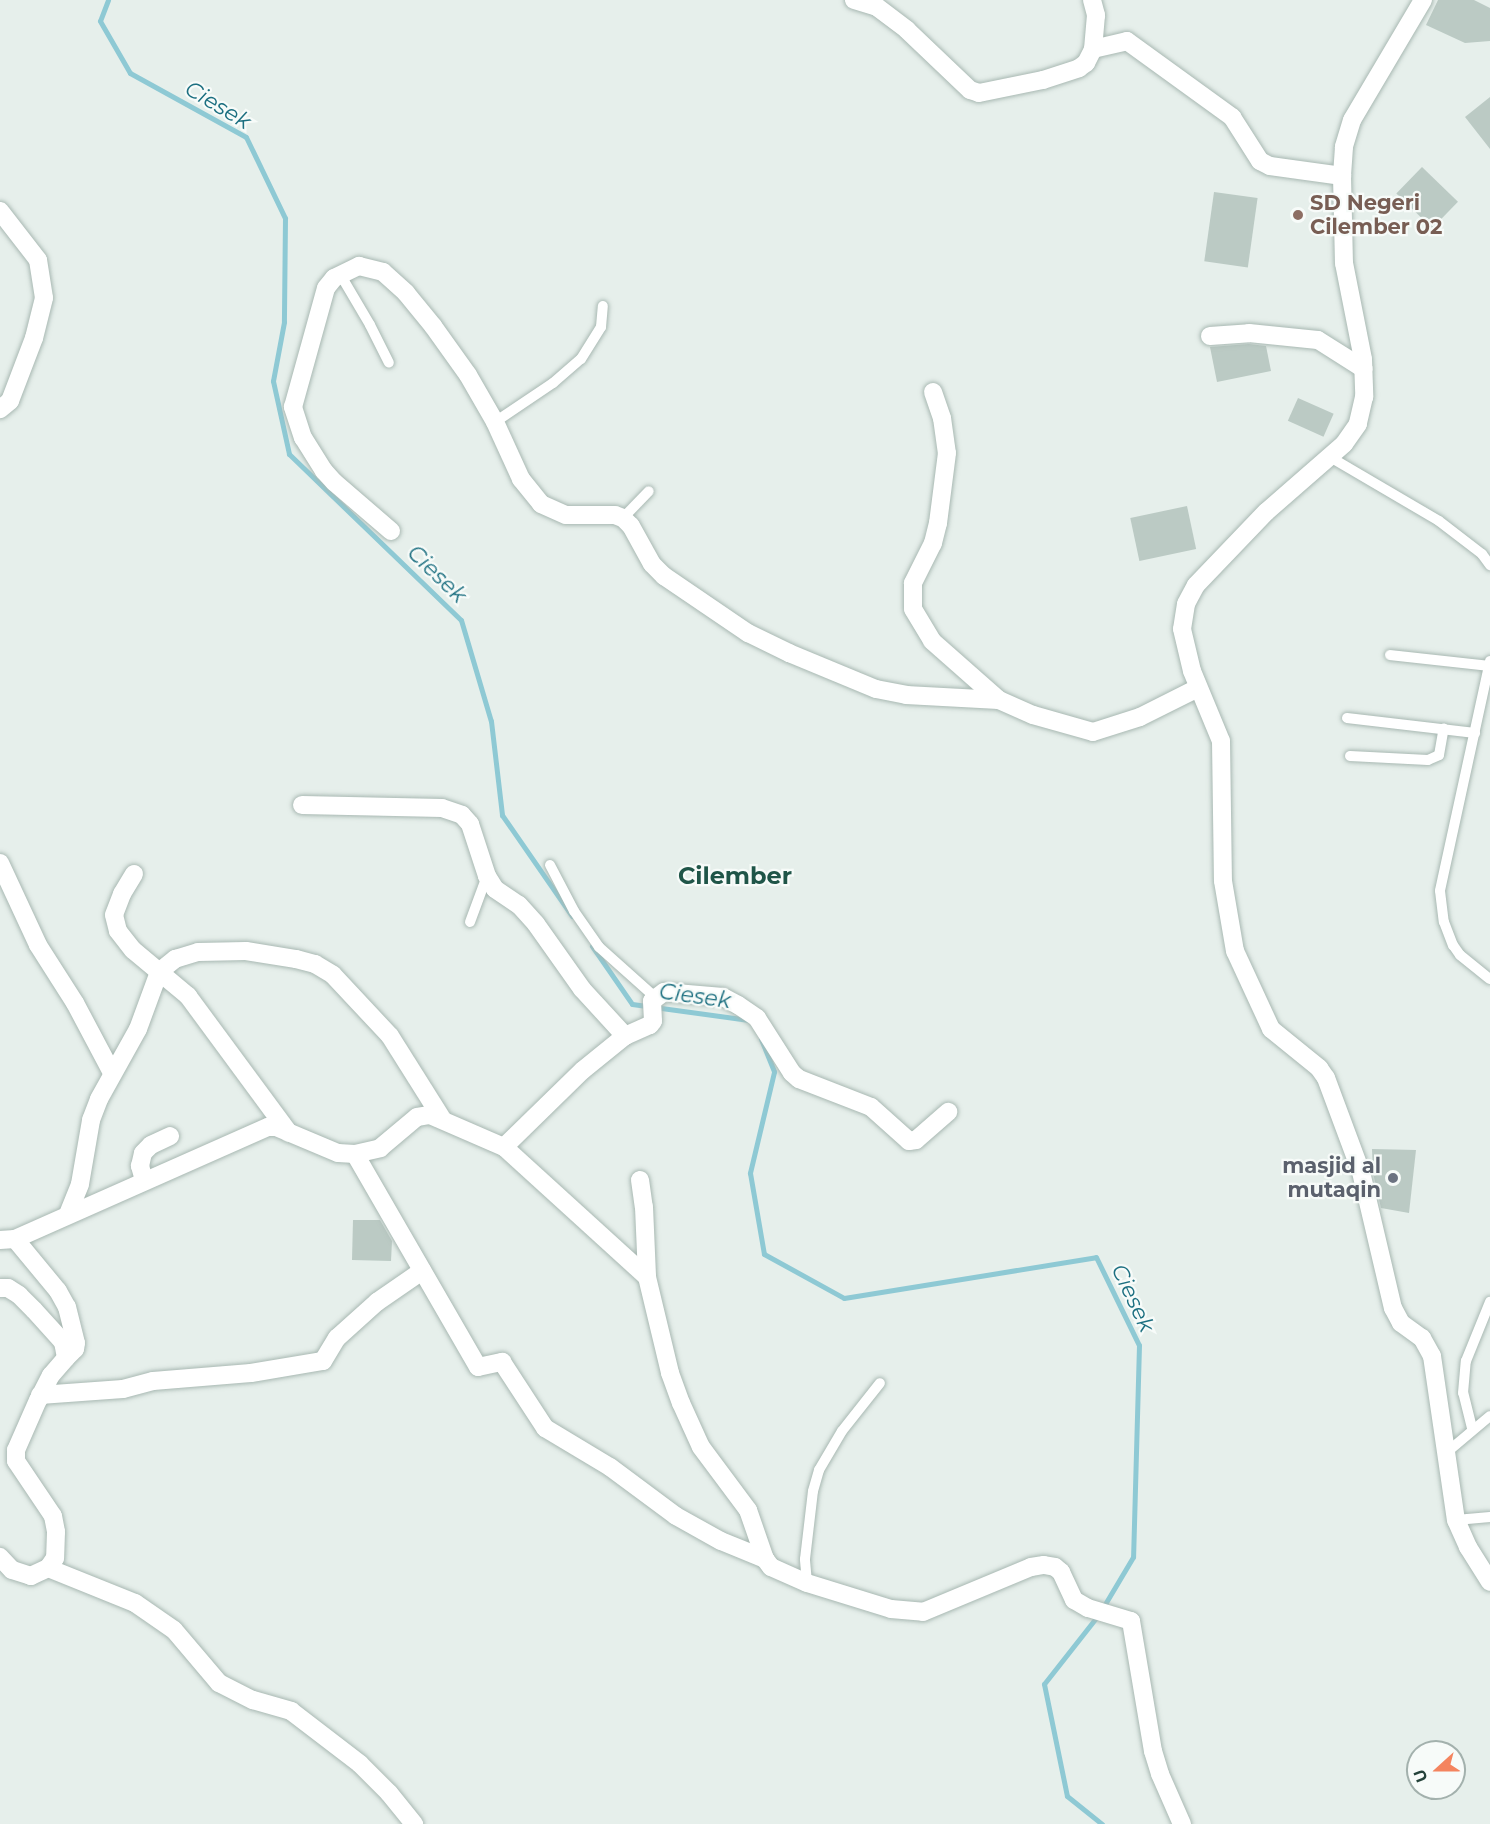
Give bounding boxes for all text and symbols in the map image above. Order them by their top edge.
water label: Ciesek [180,75,256,135]
place label: SD Negeri Cilember 02 [1310,190,1442,240]
marker: SD Negeri Cilember 02 [1291,208,1305,222]
water label: Ciesek [402,539,472,609]
district label: Cilember [678,862,792,890]
water label: Ciesek [657,978,733,1014]
place label: masjid al mutaqin [1282,1153,1381,1203]
marker: masjid al mutaqin [1386,1171,1400,1185]
water label: Ciesek [1106,1260,1160,1336]
north arrow [1406,1740,1466,1800]
text: U [1409,1767,1432,1785]

